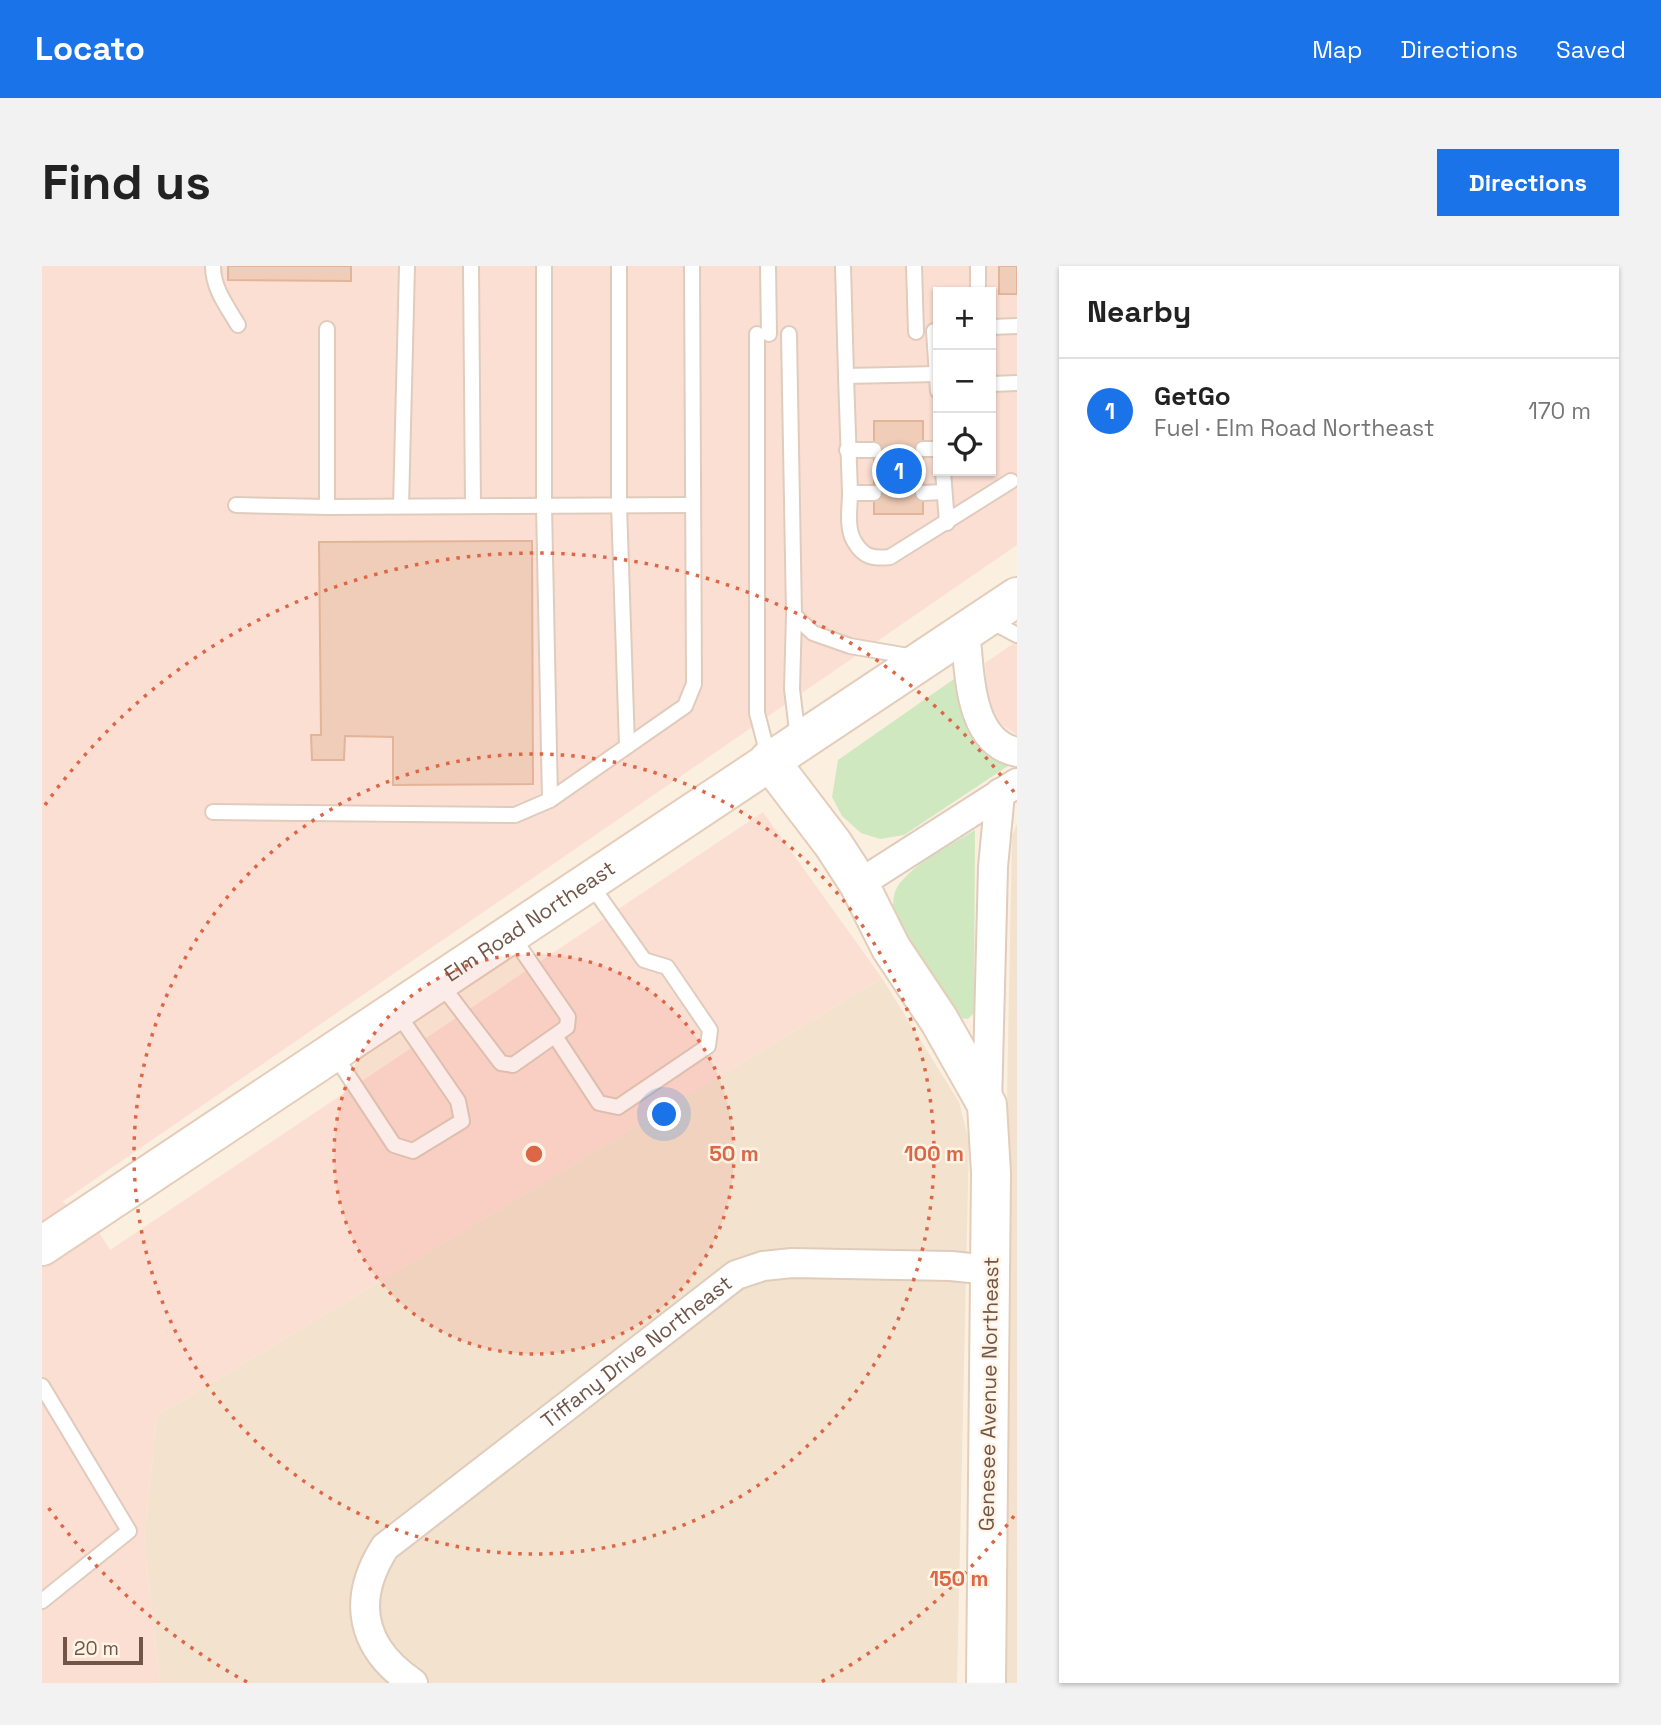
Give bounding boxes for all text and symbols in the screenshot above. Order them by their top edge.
text: Locato [35,28,145,70]
text: Map [1312,34,1362,65]
text: Directions [1400,34,1518,65]
text: Saved [1556,34,1626,65]
button: Directions [1437,149,1619,216]
text: Find us [42,151,211,213]
map controls [933,287,996,476]
button: + [933,287,996,350]
text: Nearby [1087,292,1191,331]
button: − [933,350,996,413]
text: GetGo [1154,379,1231,413]
text: 1 [1105,396,1115,426]
text: 170 m [1528,396,1591,426]
button: locate [933,413,996,476]
text: Fuel · Elm Road Northeast [1154,413,1435,443]
pin: 1 [876,445,922,497]
street label: Elm Road Northeast [439,854,620,987]
your location [647,1097,681,1131]
text: 50 m [709,1140,759,1167]
text: 100 m [904,1140,964,1167]
centre of rings [522,1142,546,1166]
street label: Genesee Avenue Northeast [973,1257,1004,1531]
street label: Tiffany Drive Northeast [535,1269,737,1434]
text: 150 m [930,1565,988,1592]
scale bar [63,1634,144,1666]
text: 20 m [74,1636,119,1661]

